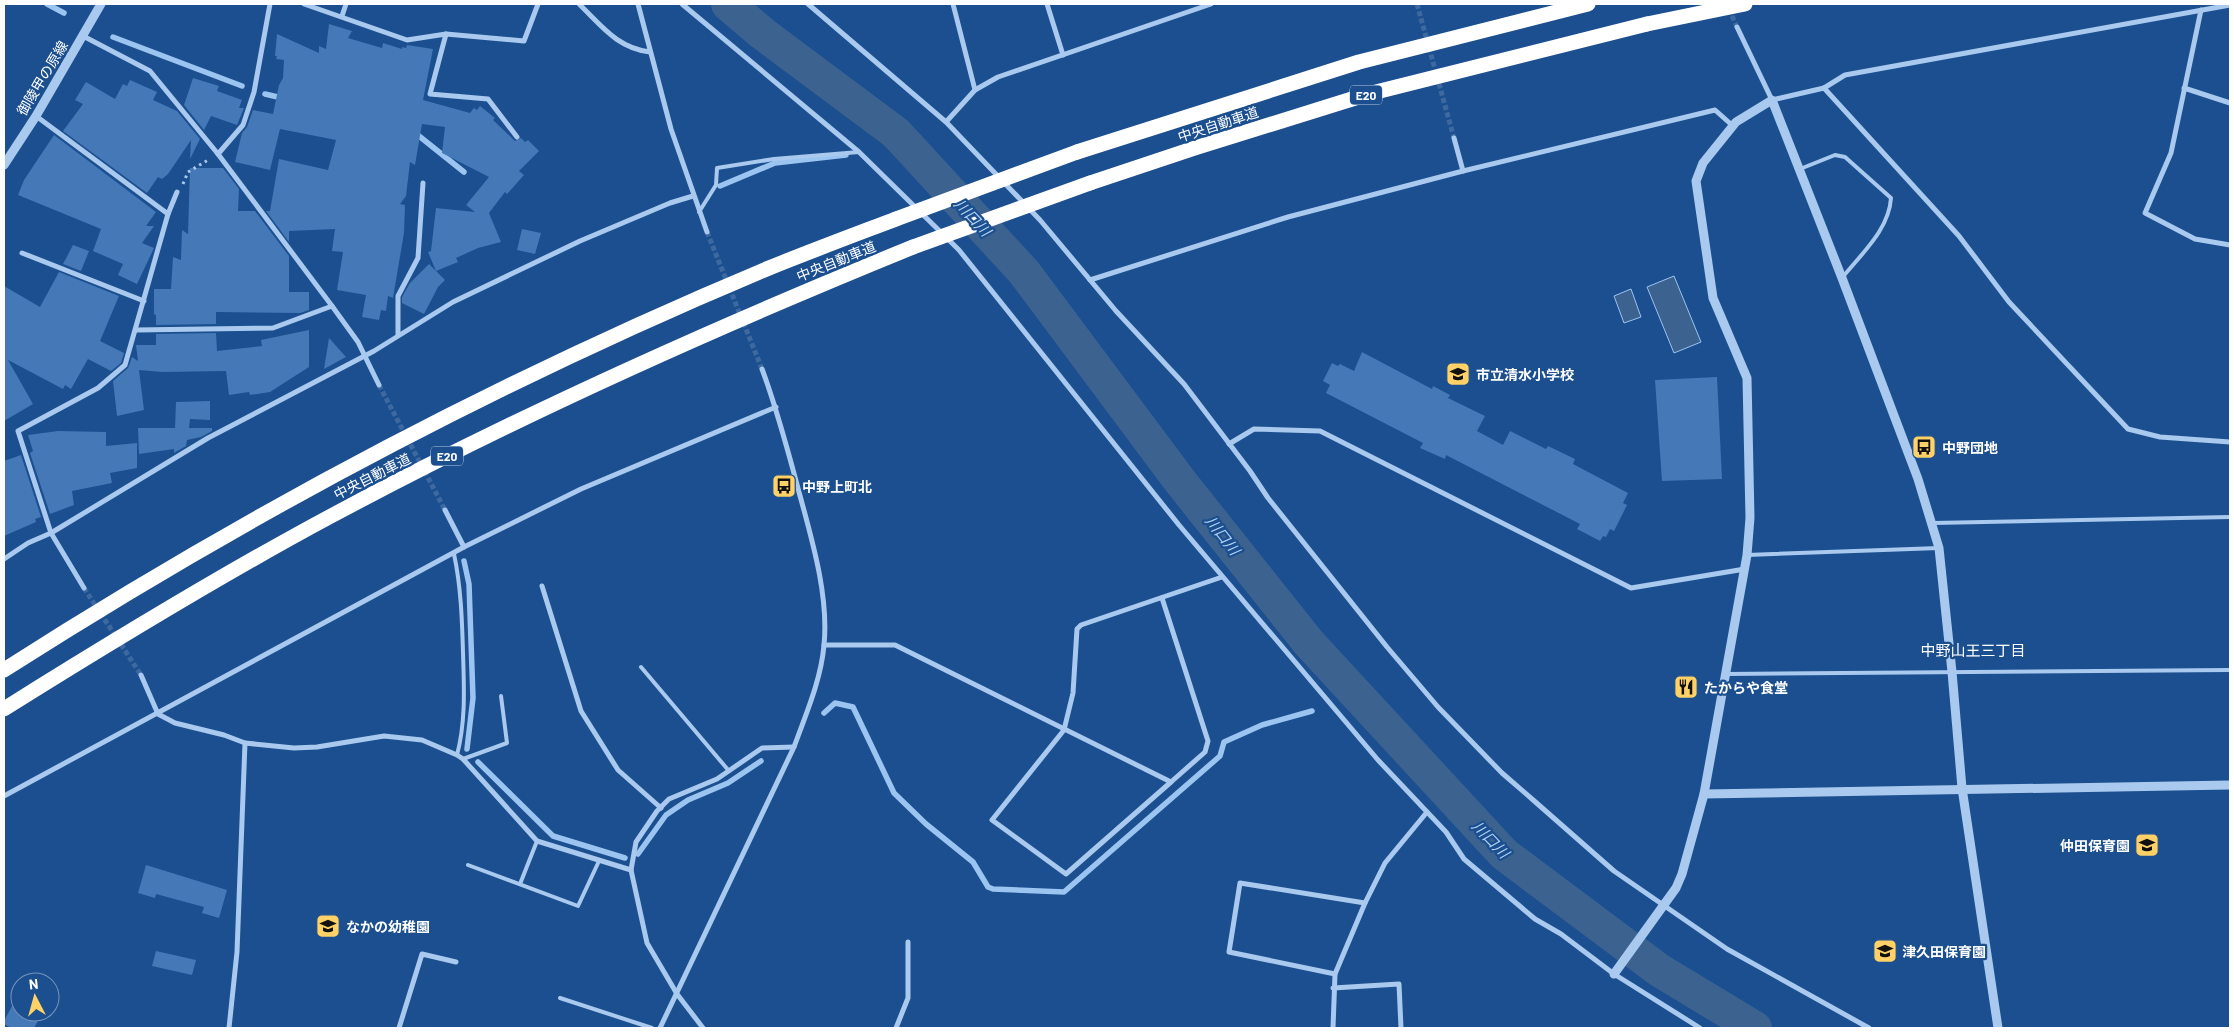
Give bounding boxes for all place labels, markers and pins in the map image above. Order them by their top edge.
school or university icon: 市立清水小学校 [1445,361,1471,387]
place label: 市立清水小学校 [1476,366,1574,383]
bus stop icon: 中野団地 [1911,434,1937,460]
place label: 中野団地 [1942,439,1998,456]
bus stop icon: 中野上町北 [771,473,797,499]
place label: 中野上町北 [802,478,872,495]
restaurant icon: たからや食堂 [1673,674,1699,700]
place label: たからや食堂 [1704,679,1788,696]
school or university icon: 仲田保育園 [2134,832,2160,858]
place label: 仲田保育園 [2060,837,2130,854]
school or university icon: なかの幼稚園 [315,913,341,939]
place label: なかの幼稚園 [346,918,430,935]
school or university icon: 津久田保育園 [1872,938,1898,964]
place label: 津久田保育園 [1902,943,1986,960]

